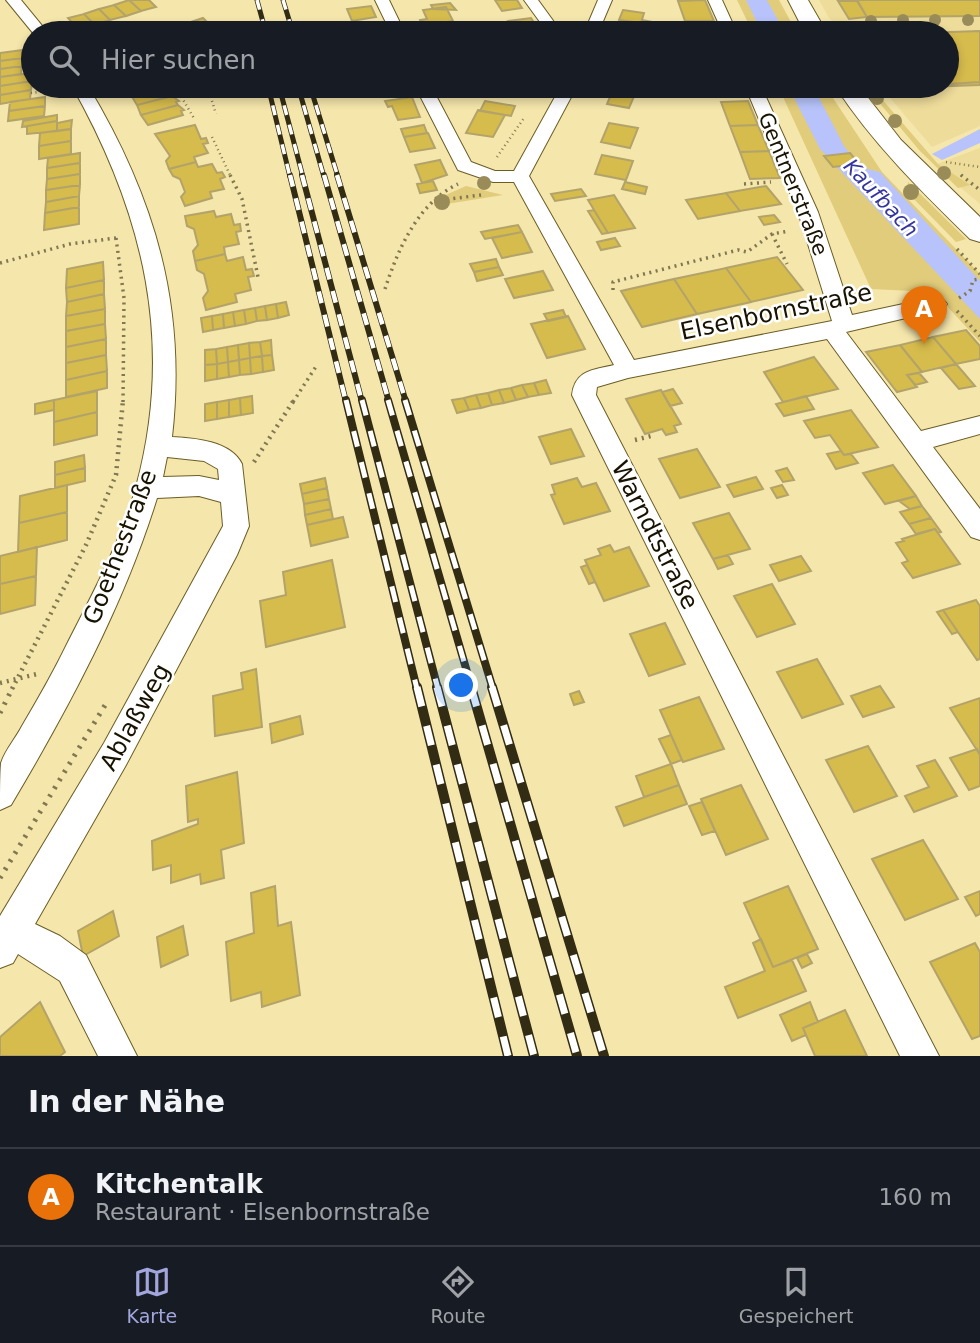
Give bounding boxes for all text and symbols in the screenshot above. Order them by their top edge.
search box [21,21,959,98]
icon: search [45,41,83,79]
text: Hier suchen [101,45,256,75]
street label: Gentnerstraße [753,109,833,259]
water label: Kaufbach [839,154,923,242]
street label: Elsenbornstraße [678,278,874,346]
pin: A [901,286,947,344]
street label: Warndtstraße [606,456,704,614]
street label: Goethestraße [78,466,162,628]
street label: Ablaßweg [94,659,176,775]
your location [444,668,478,702]
text: In der Nähe [28,1084,225,1119]
text: Kitchentalk [95,1169,263,1199]
text: A [42,1184,60,1210]
text: 160 m [878,1184,952,1210]
text: Restaurant · Elsenbornstraße [95,1199,430,1225]
tab: Karte [127,1263,177,1327]
tab: Route [430,1263,486,1327]
tab: Gespeichert [739,1263,853,1327]

